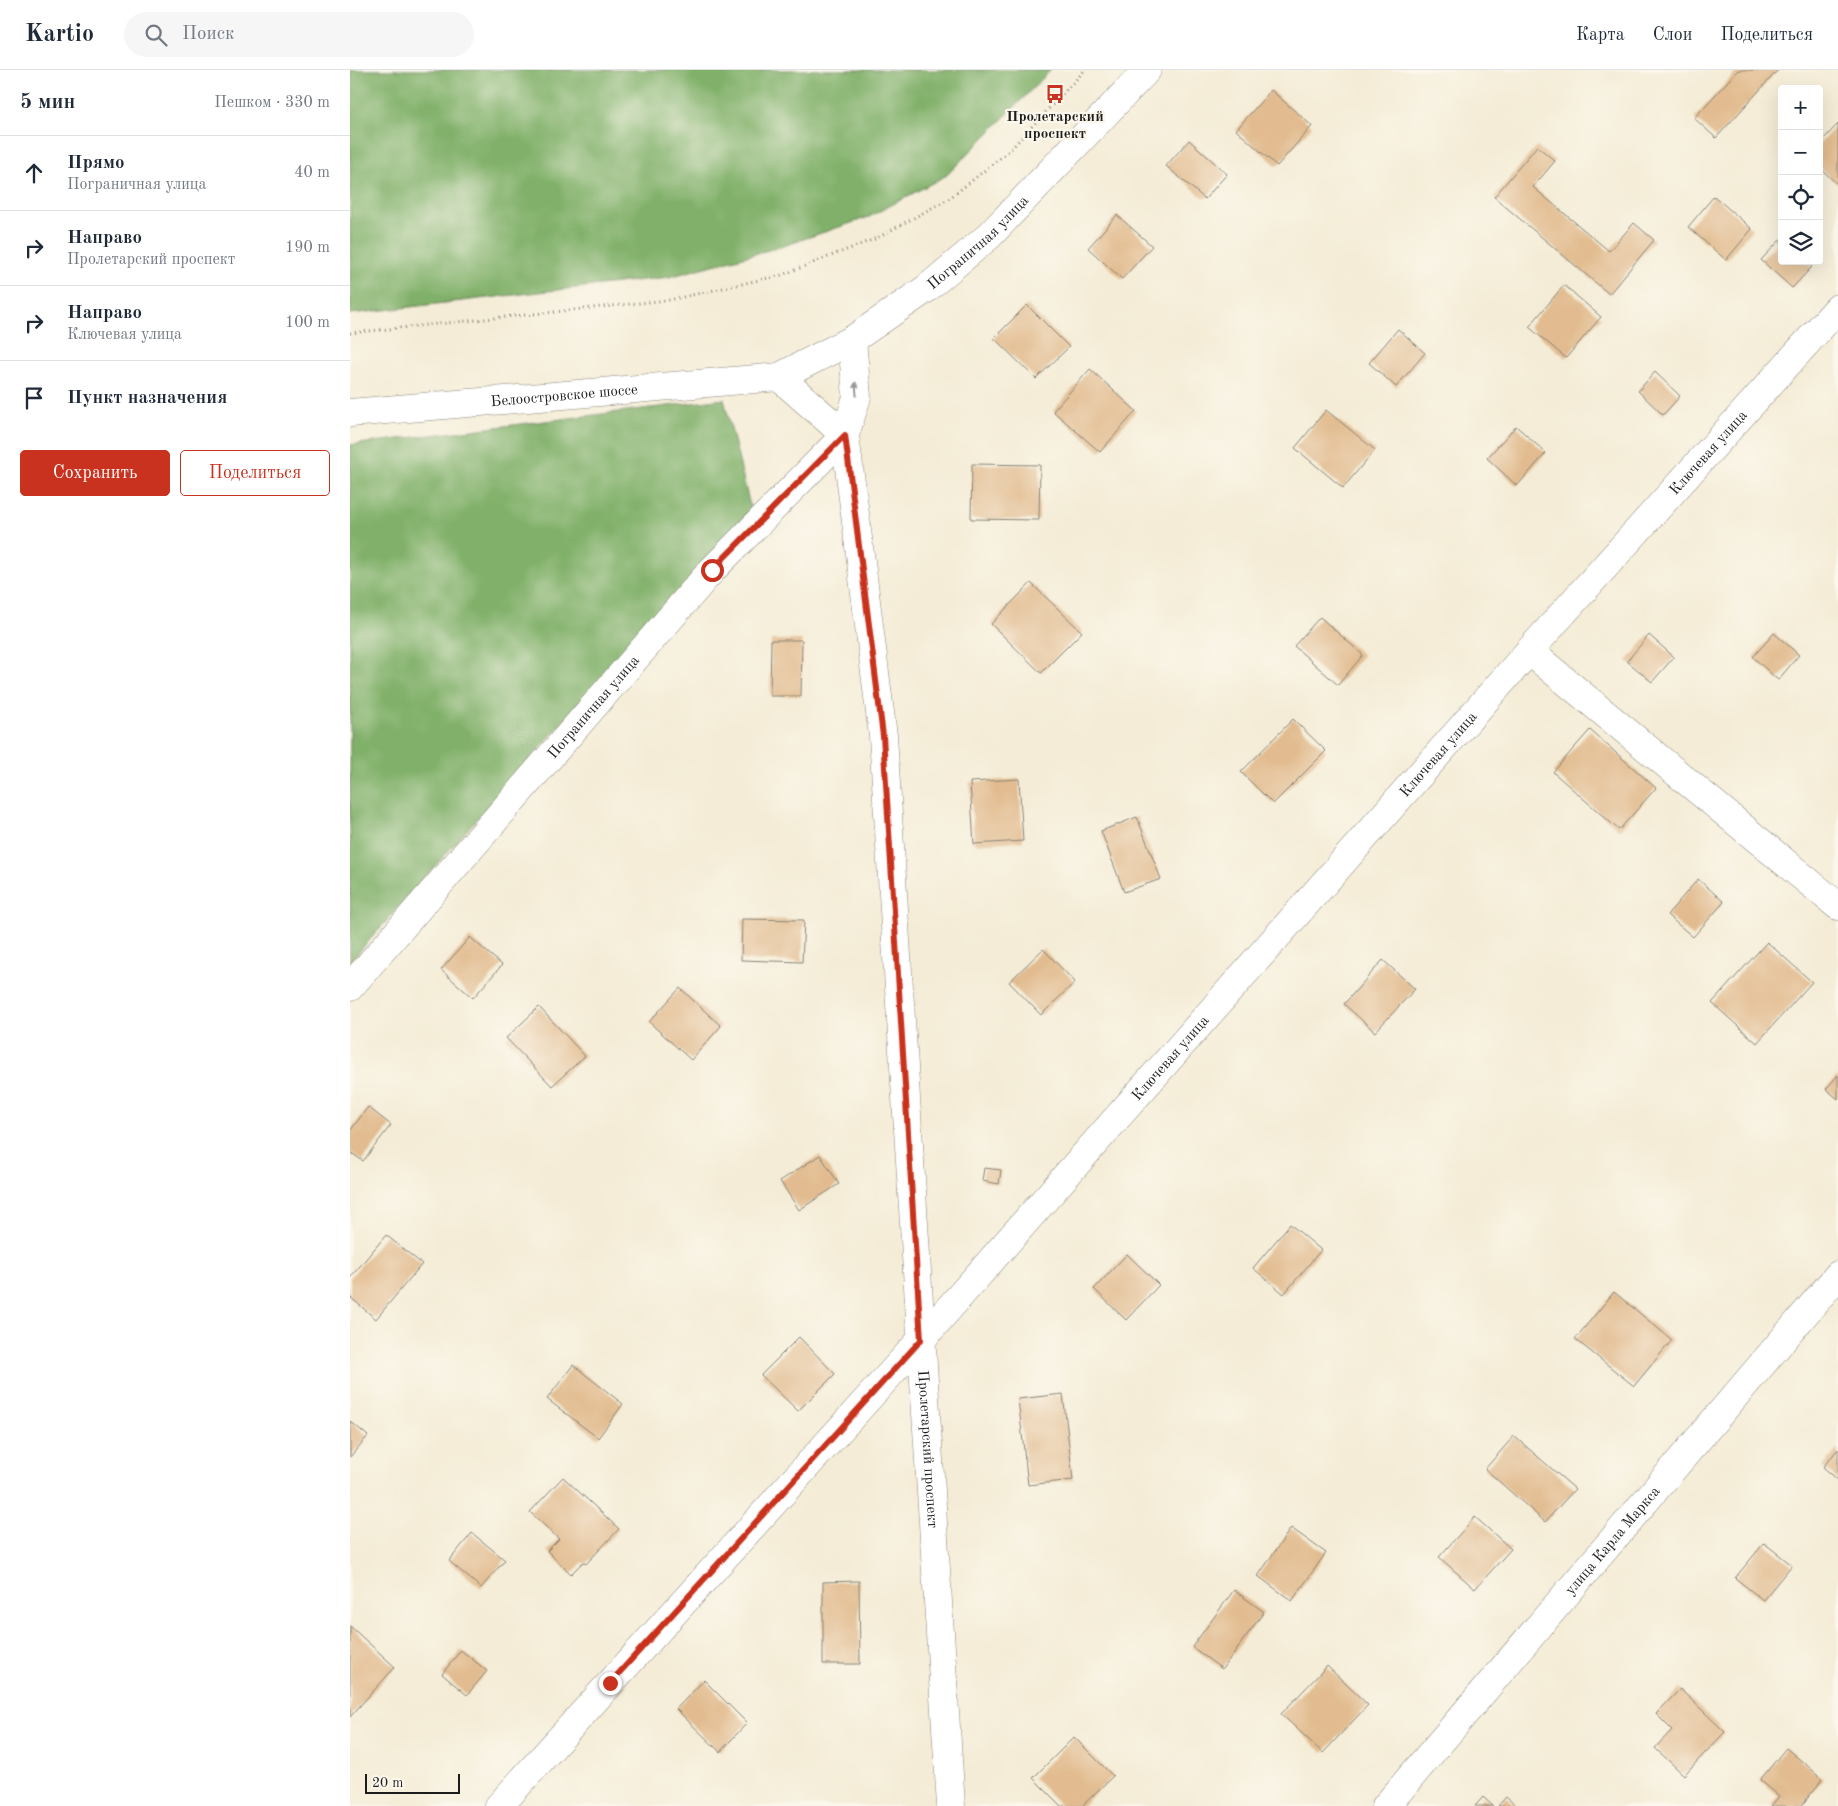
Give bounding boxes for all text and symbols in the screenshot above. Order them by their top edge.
search box [124,12,474,57]
icon: search [142,21,170,49]
text: Kartio [25,23,94,47]
text: Поиск [182,25,234,44]
text: Карта [1576,26,1625,44]
text: Слои [1653,26,1692,44]
text: Поделиться [1720,26,1813,44]
bus stop icon: Пролетарский проспект [1044,83,1066,105]
map controls [1778,85,1823,265]
button: + [1778,85,1823,130]
text: 5 мин [20,92,75,113]
text: Пешком · 330 m [214,95,330,111]
place label: Пролетарский проспект [1006,110,1104,142]
button: − [1778,130,1823,175]
text: Прямо [67,154,125,173]
icon: ahead [20,159,48,187]
text: 40 m [294,165,330,181]
button: locate [1778,175,1823,220]
text: Пограничная улица [67,177,207,193]
street label: Пограничная улица [925,193,1032,293]
button: layers [1778,220,1823,265]
text: Направо [67,229,142,248]
icon: right [20,234,48,262]
text: 190 m [285,240,330,256]
text: Пролетарский проспект [67,252,235,268]
text: Направо [67,304,142,323]
icon: right [20,309,48,337]
text: 100 m [285,315,330,331]
text: Ключевая улица [67,327,182,343]
one-way arrow [852,380,860,396]
street label: Белоостровское шоссе [490,383,639,410]
icon: arrive [20,384,48,412]
text: Пункт назначения [67,389,227,408]
street label: Ключевая улица [1667,408,1751,498]
button: Сохранить [20,450,170,496]
button: Поделиться [180,450,330,496]
route start [701,559,724,582]
street label: Пограничная улица [546,653,643,762]
street label: Ключевая улица [1398,709,1481,801]
street label: Ключевая улица [1130,1013,1213,1104]
street label: Пролетарский проспект [914,1370,939,1529]
street label: улица Карла Маркса [1563,1484,1664,1598]
route end [599,1672,622,1695]
scale bar [365,1771,460,1794]
text: 20 m [372,1776,403,1790]

